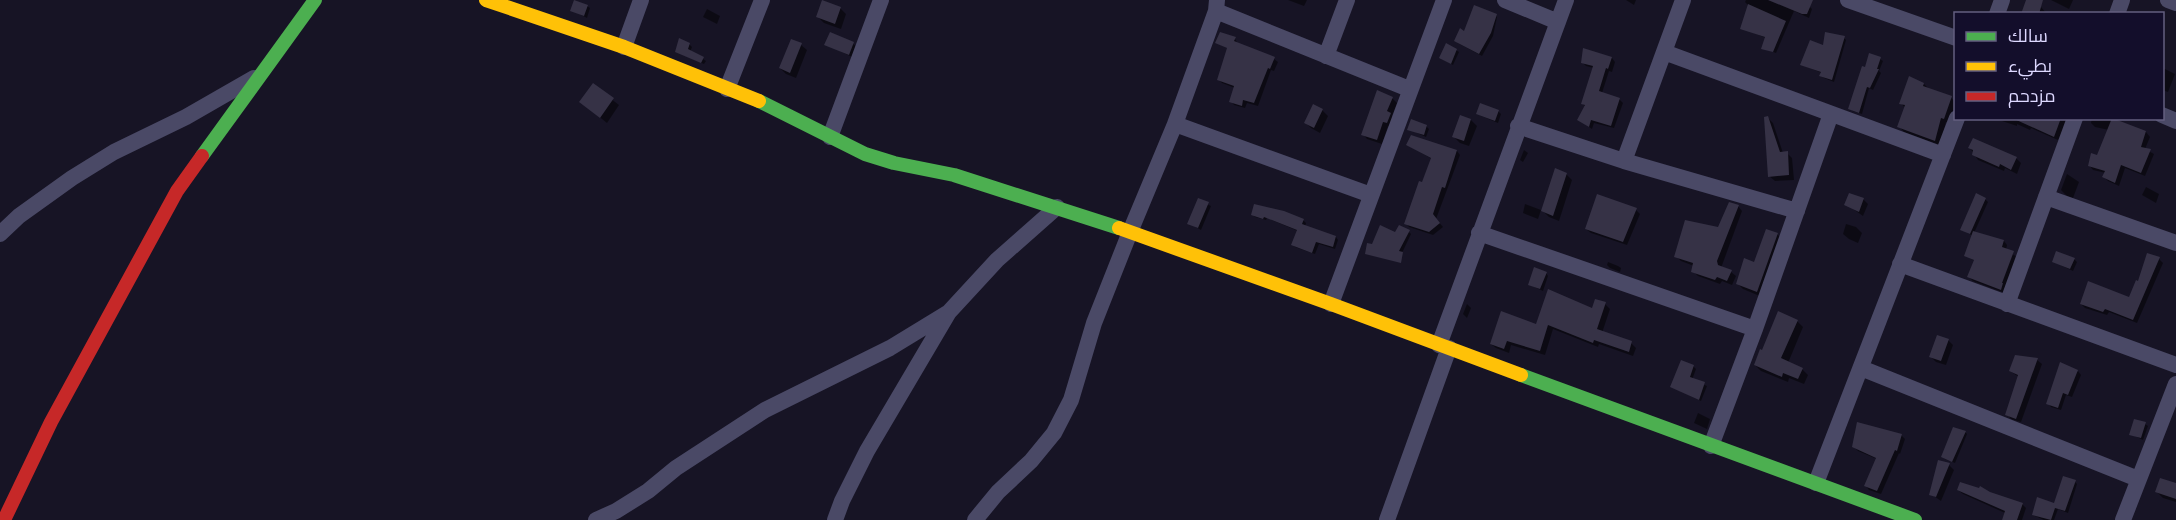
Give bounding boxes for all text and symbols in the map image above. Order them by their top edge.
legend [1954,12,2164,120]
text: سالك [2008,26,2048,49]
text: بطيء [2008,56,2052,80]
text: مزدحم [2008,86,2056,109]

